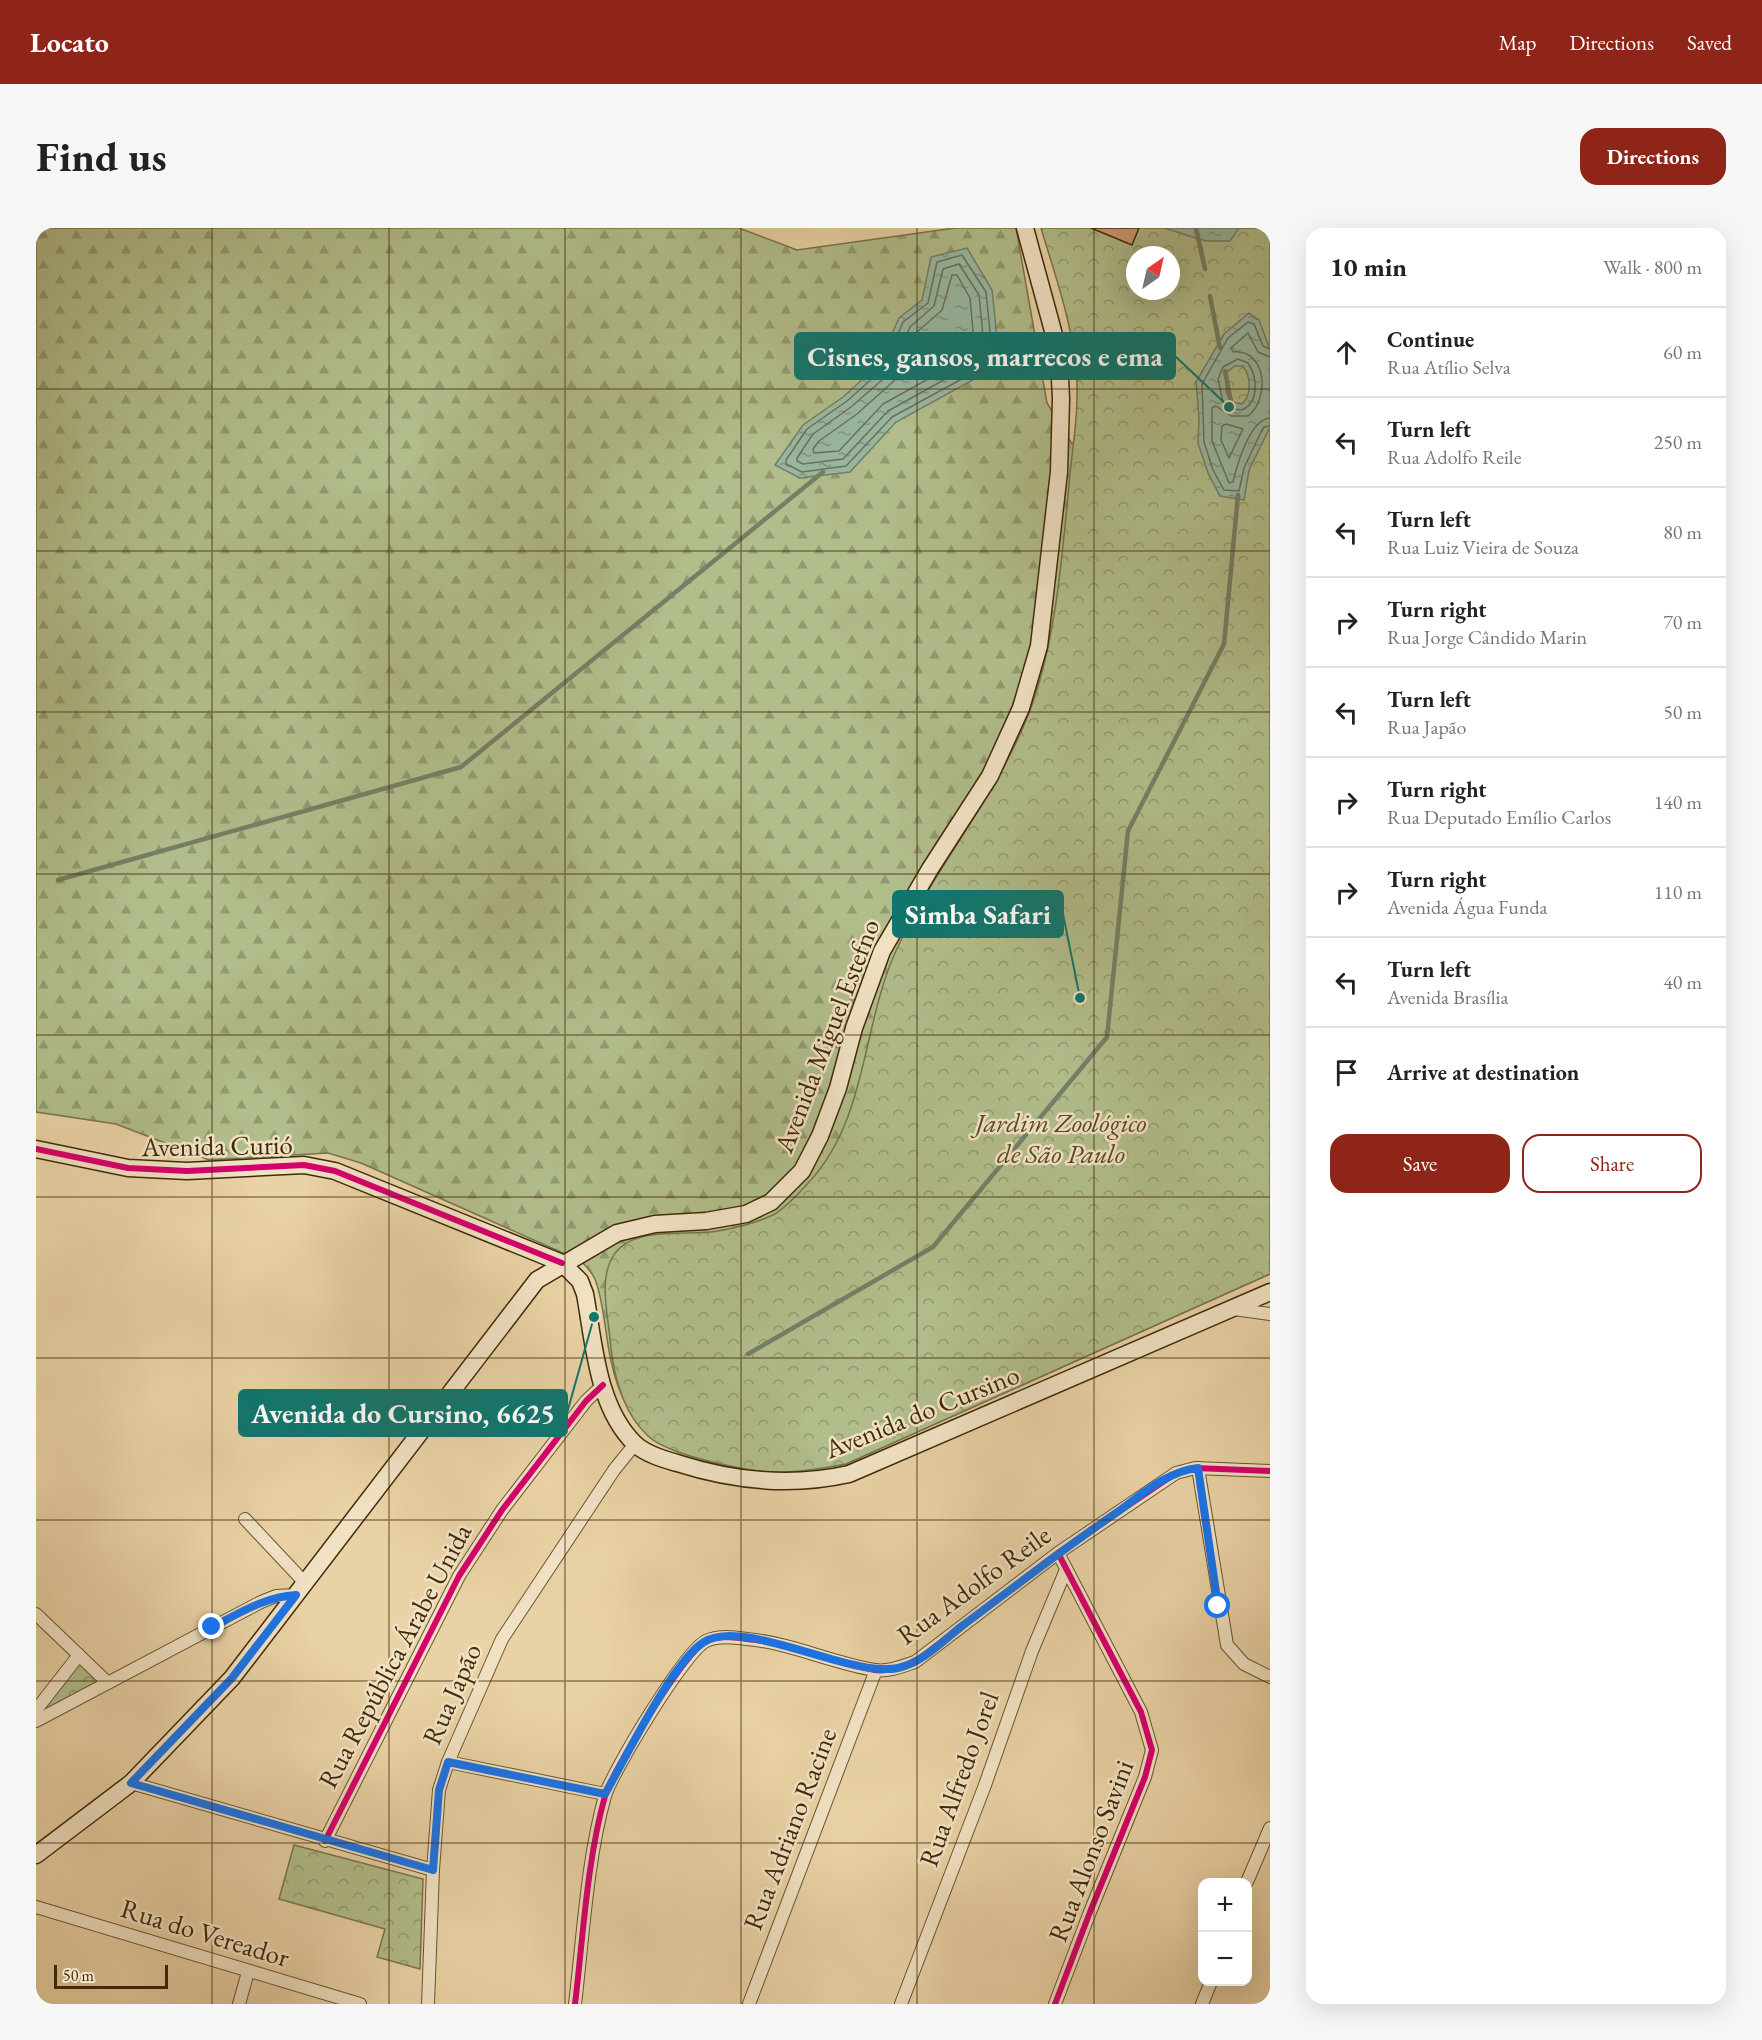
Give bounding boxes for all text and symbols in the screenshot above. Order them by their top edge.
text: Locato [30,24,109,60]
text: Map [1499,29,1536,56]
text: Directions [1569,29,1654,56]
text: Saved [1687,29,1732,56]
button: Directions [1580,128,1726,185]
text: Find us [36,129,167,184]
north arrow [1126,246,1180,300]
text: 10 min [1330,250,1407,284]
text: Walk · 800 m [1603,254,1702,280]
text: Continue [1387,325,1474,354]
callout: Cisnes, gansos, marrecos e ema [795,333,1175,379]
icon: ahead [1330,336,1363,369]
text: Cisnes, gansos, marrecos e ema [807,338,1164,374]
text: 60 m [1663,339,1702,365]
text: Rua Atílio Selva [1387,354,1511,380]
text: Turn left [1387,415,1471,444]
icon: left [1330,426,1363,459]
text: 250 m [1654,429,1702,455]
text: Rua Adolfo Reile [1387,444,1521,470]
text: Turn left [1387,505,1471,534]
icon: left [1330,516,1363,549]
text: 80 m [1663,519,1702,545]
text: Rua Luiz Vieira de Souza [1387,534,1579,560]
text: Turn right [1387,595,1486,624]
icon: right [1330,606,1363,639]
text: 70 m [1663,609,1702,635]
text: Rua Jorge Cândido Marin [1387,624,1587,650]
text: Turn left [1387,685,1471,714]
icon: left [1330,696,1363,729]
text: 50 m [1663,699,1702,725]
text: Rua Japão [1387,714,1466,740]
text: Turn right [1387,775,1486,804]
icon: right [1330,786,1363,819]
text: 140 m [1654,789,1702,815]
text: Rua Deputado Emílio Carlos [1387,804,1611,830]
text: Turn right [1387,865,1486,894]
icon: right [1330,876,1363,909]
text: 110 m [1654,879,1702,905]
callout: Simba Safari [893,891,1063,937]
text: Avenida Água Funda [1387,894,1548,920]
text: Simba Safari [905,896,1051,932]
street label: Avenida Miguel Estefno [765,914,887,1159]
text: Turn left [1387,955,1471,984]
icon: left [1330,966,1363,999]
text: 40 m [1663,969,1702,995]
text: Avenida Brasília [1387,984,1509,1010]
icon: arrive [1330,1056,1363,1089]
text: Arrive at destination [1387,1058,1579,1087]
park label: Jardim Zoológico de São Paulo [970,1105,1147,1171]
street label: Avenida Curió [140,1127,293,1164]
button: Save [1330,1134,1510,1193]
button: Share [1522,1134,1702,1193]
street label: Avenida do Cursino [818,1357,1024,1467]
callout: Avenida do Cursino, 6625 [239,1390,567,1436]
text: Avenida do Cursino, 6625 [250,1395,555,1431]
street label: Rua República Árabe Unida [310,1517,479,1794]
street label: Rua Adolfo Reile [890,1517,1057,1652]
route start [1204,1592,1230,1618]
route end [198,1613,224,1639]
street label: Rua Japão [414,1638,489,1750]
street label: Rua Alfredo Jorel [911,1687,1006,1871]
street label: Rua Adriano Racine [735,1723,844,1935]
street label: Rua Alonso Savini [1040,1755,1141,1947]
map controls [1198,1878,1252,1986]
button: + [1198,1878,1252,1932]
street label: Rua do Vereador [117,1890,294,1975]
button: − [1198,1932,1252,1986]
scale bar [54,1962,168,1990]
text: 50 m [63,1965,94,1986]

